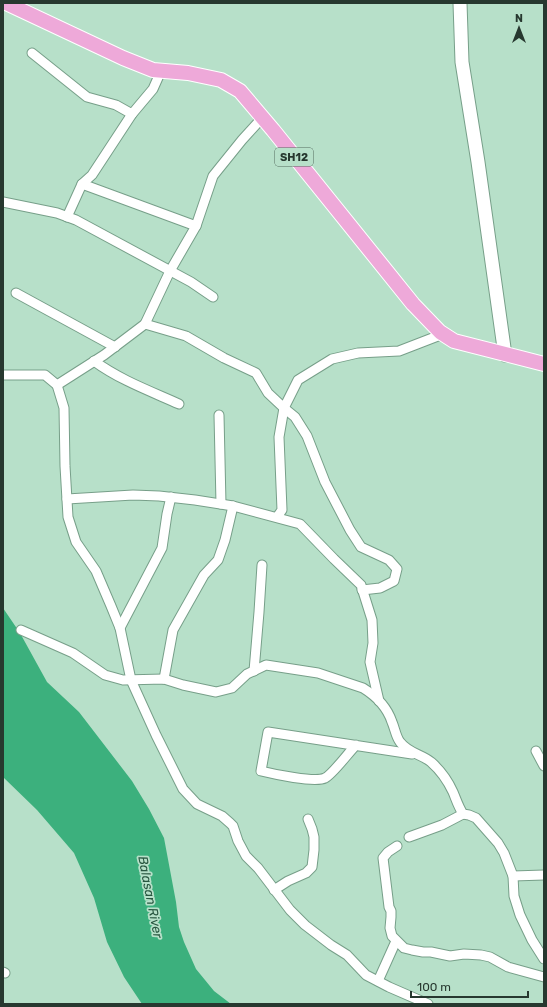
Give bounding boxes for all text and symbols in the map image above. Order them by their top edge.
north arrow [499,8,539,48]
text: N [515,12,523,25]
road number: SH12 [275,148,313,166]
water label: Balasan River [135,855,166,940]
scale bar [411,973,528,999]
text: 100 m [417,980,451,994]

